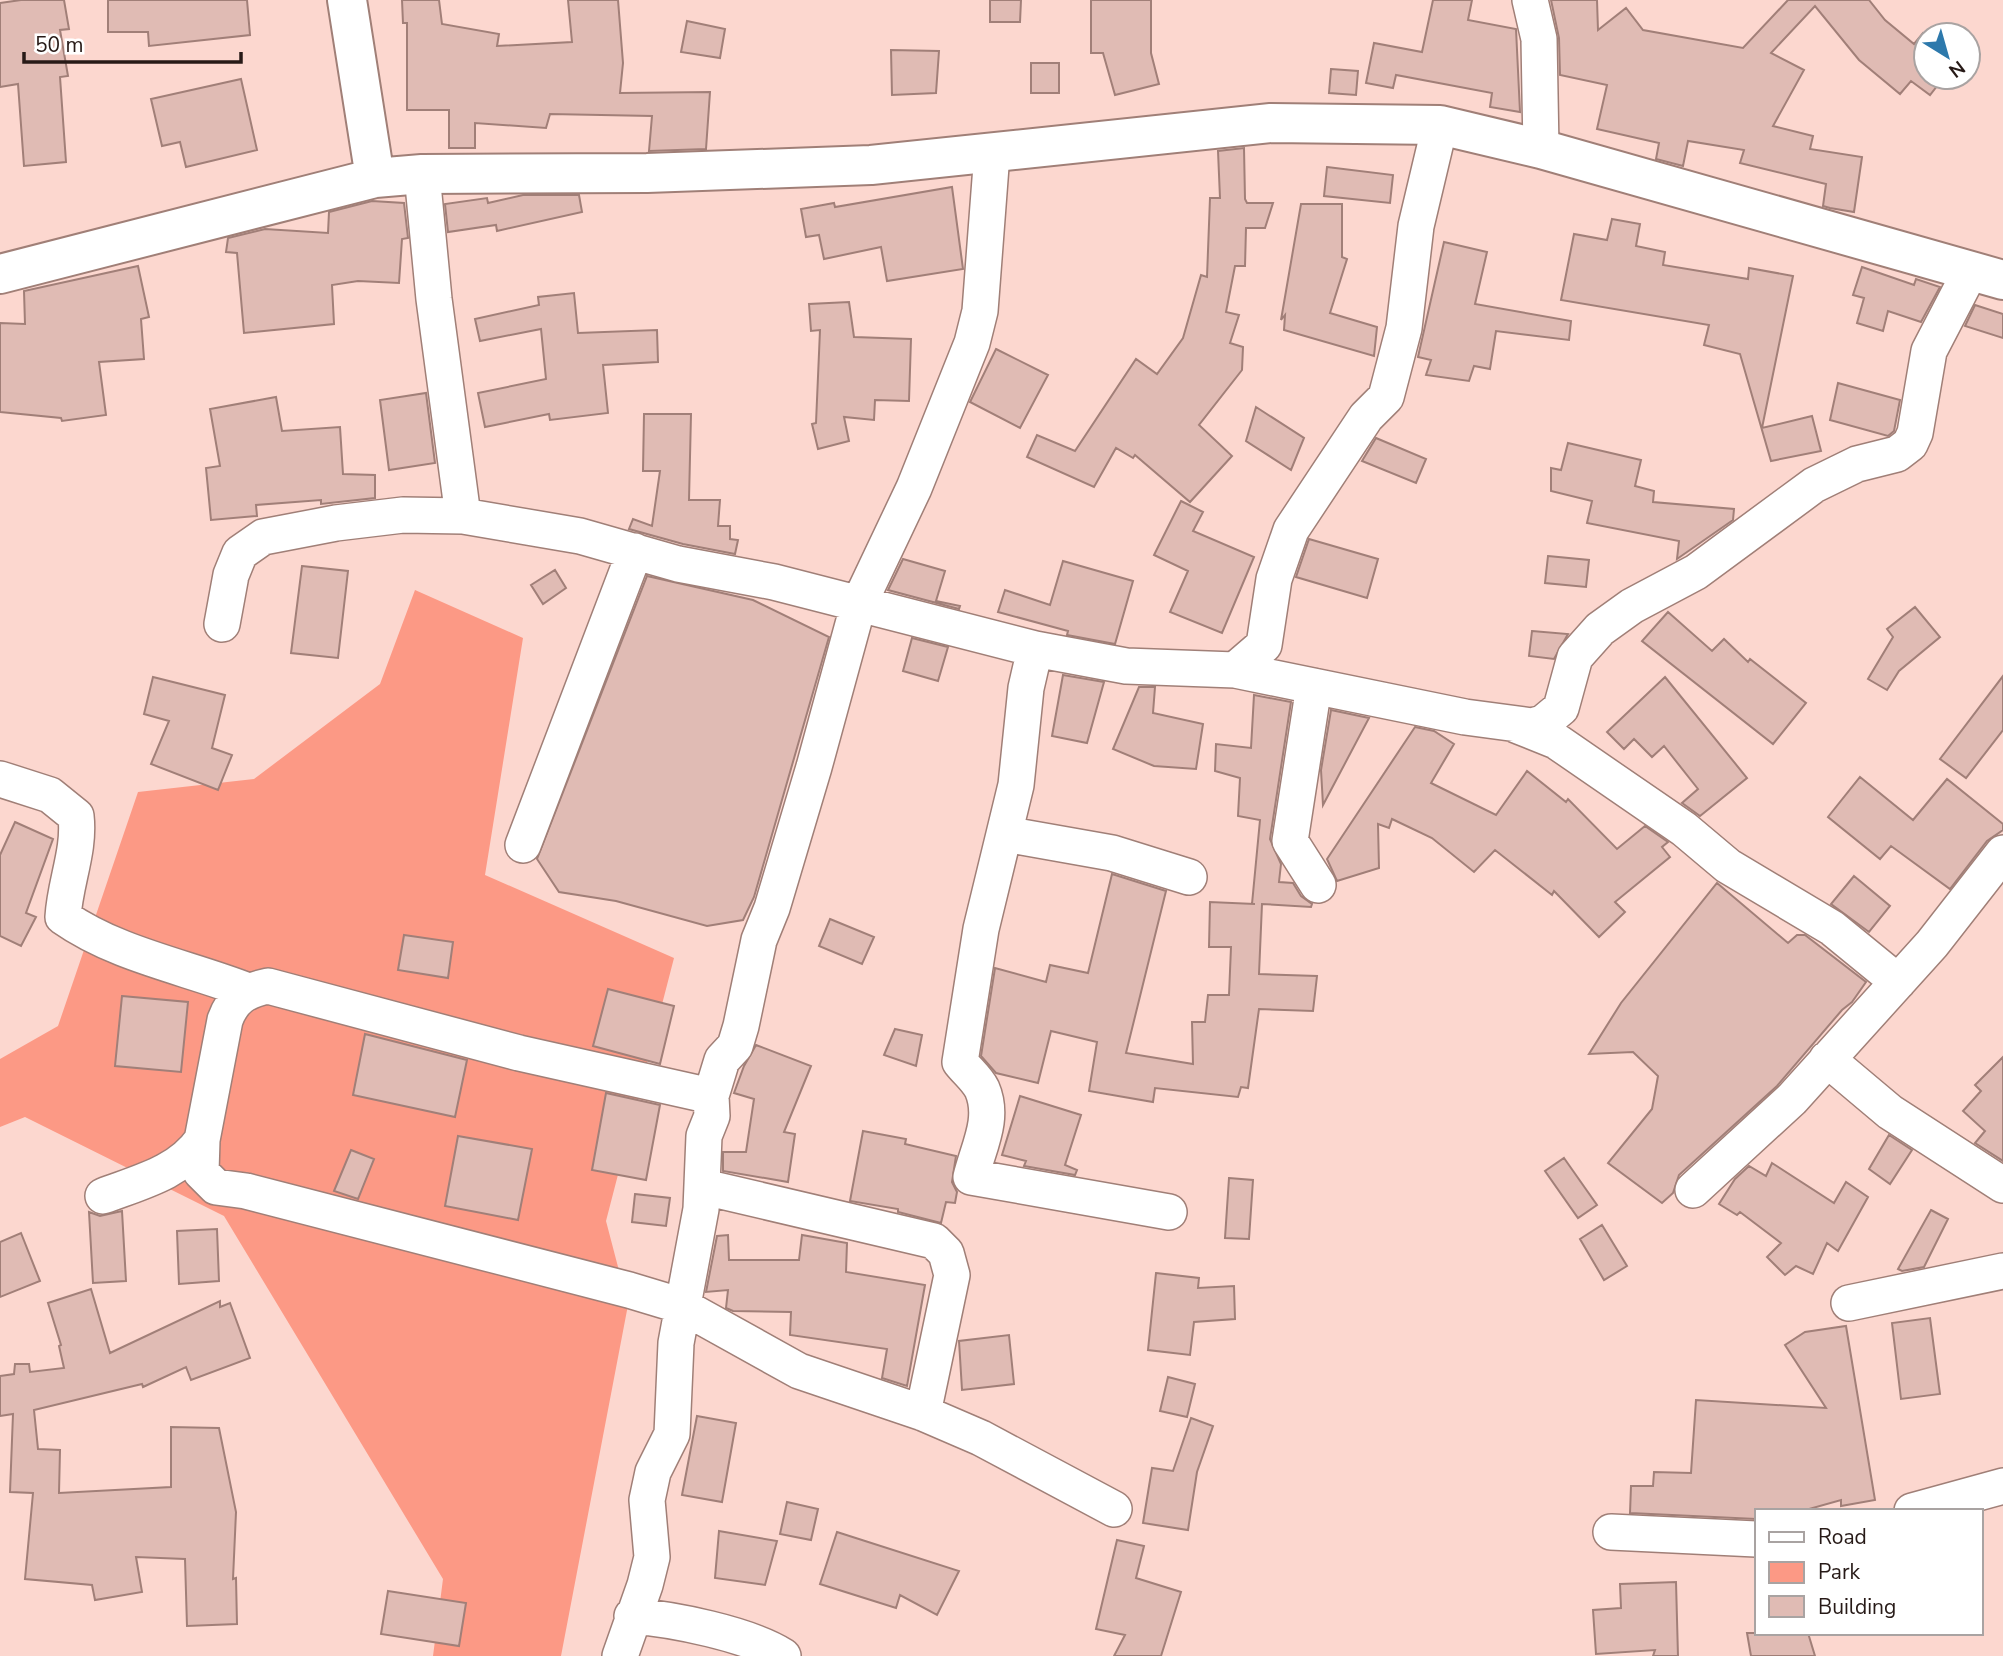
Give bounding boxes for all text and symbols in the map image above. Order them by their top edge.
scale bar [24,21,242,65]
north arrow [1912,21,1982,91]
text: 50 m [35,31,84,59]
text: N [1943,54,1970,83]
legend [1755,1509,1982,1635]
text: Road [1818,1523,1867,1551]
text: Park [1818,1558,1860,1586]
text: Building [1818,1593,1896,1621]

